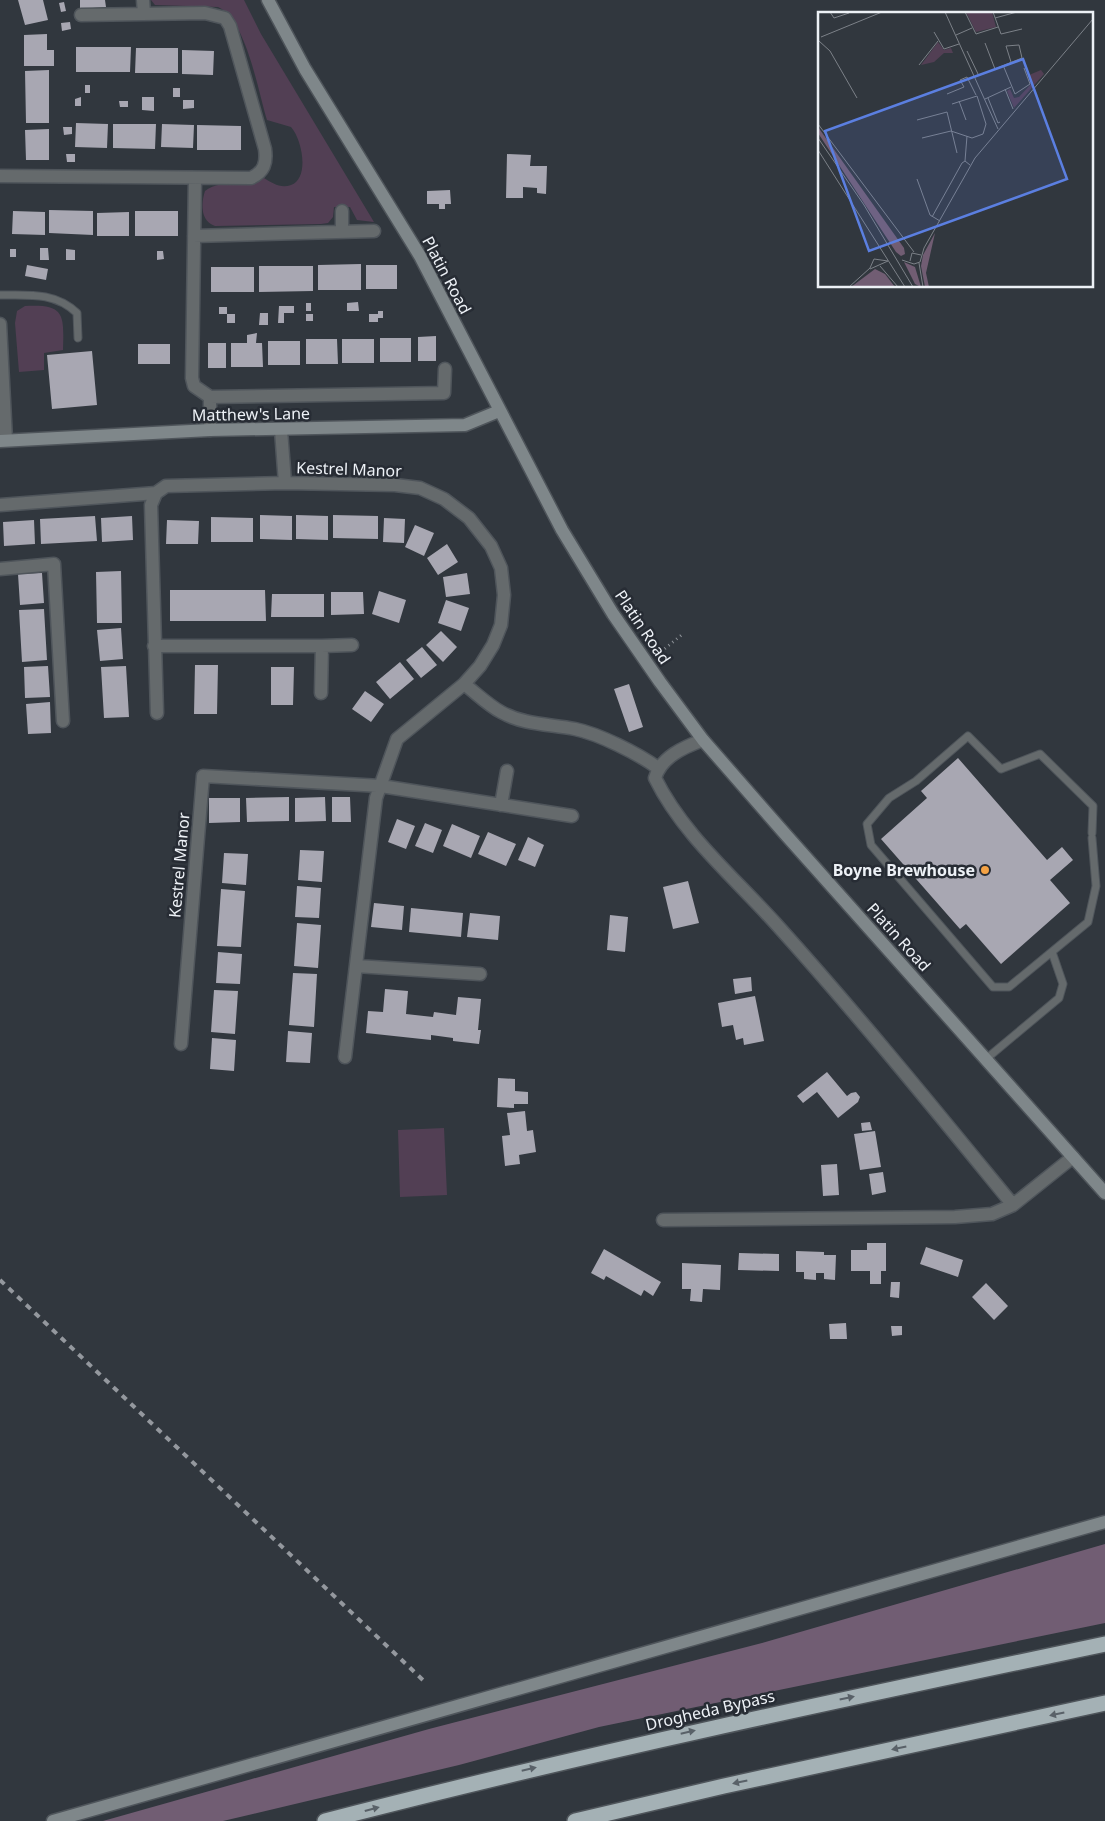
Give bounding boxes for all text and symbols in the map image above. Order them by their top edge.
inset map [818,12,1092,288]
street label: Platin Road [417,232,477,318]
street label: Matthew's Lane [192,402,310,426]
street label: Kestrel Manor [296,456,403,482]
street label: Platin Road [610,586,676,668]
street label: Kestrel Manor [163,811,195,919]
place label: Boyne Brewhouse [833,859,975,881]
marker: Boyne Brewhouse [979,864,991,876]
street label: Platin Road [862,898,936,976]
street label: Drogheda Bypass [643,1684,777,1736]
one-way arrow [839,1694,854,1702]
one-way arrow [1049,1710,1065,1718]
one-way arrow [680,1728,695,1736]
one-way arrow [891,1744,906,1752]
one-way arrow [522,1765,537,1773]
one-way arrow [732,1778,747,1786]
one-way arrow [364,1805,379,1813]

